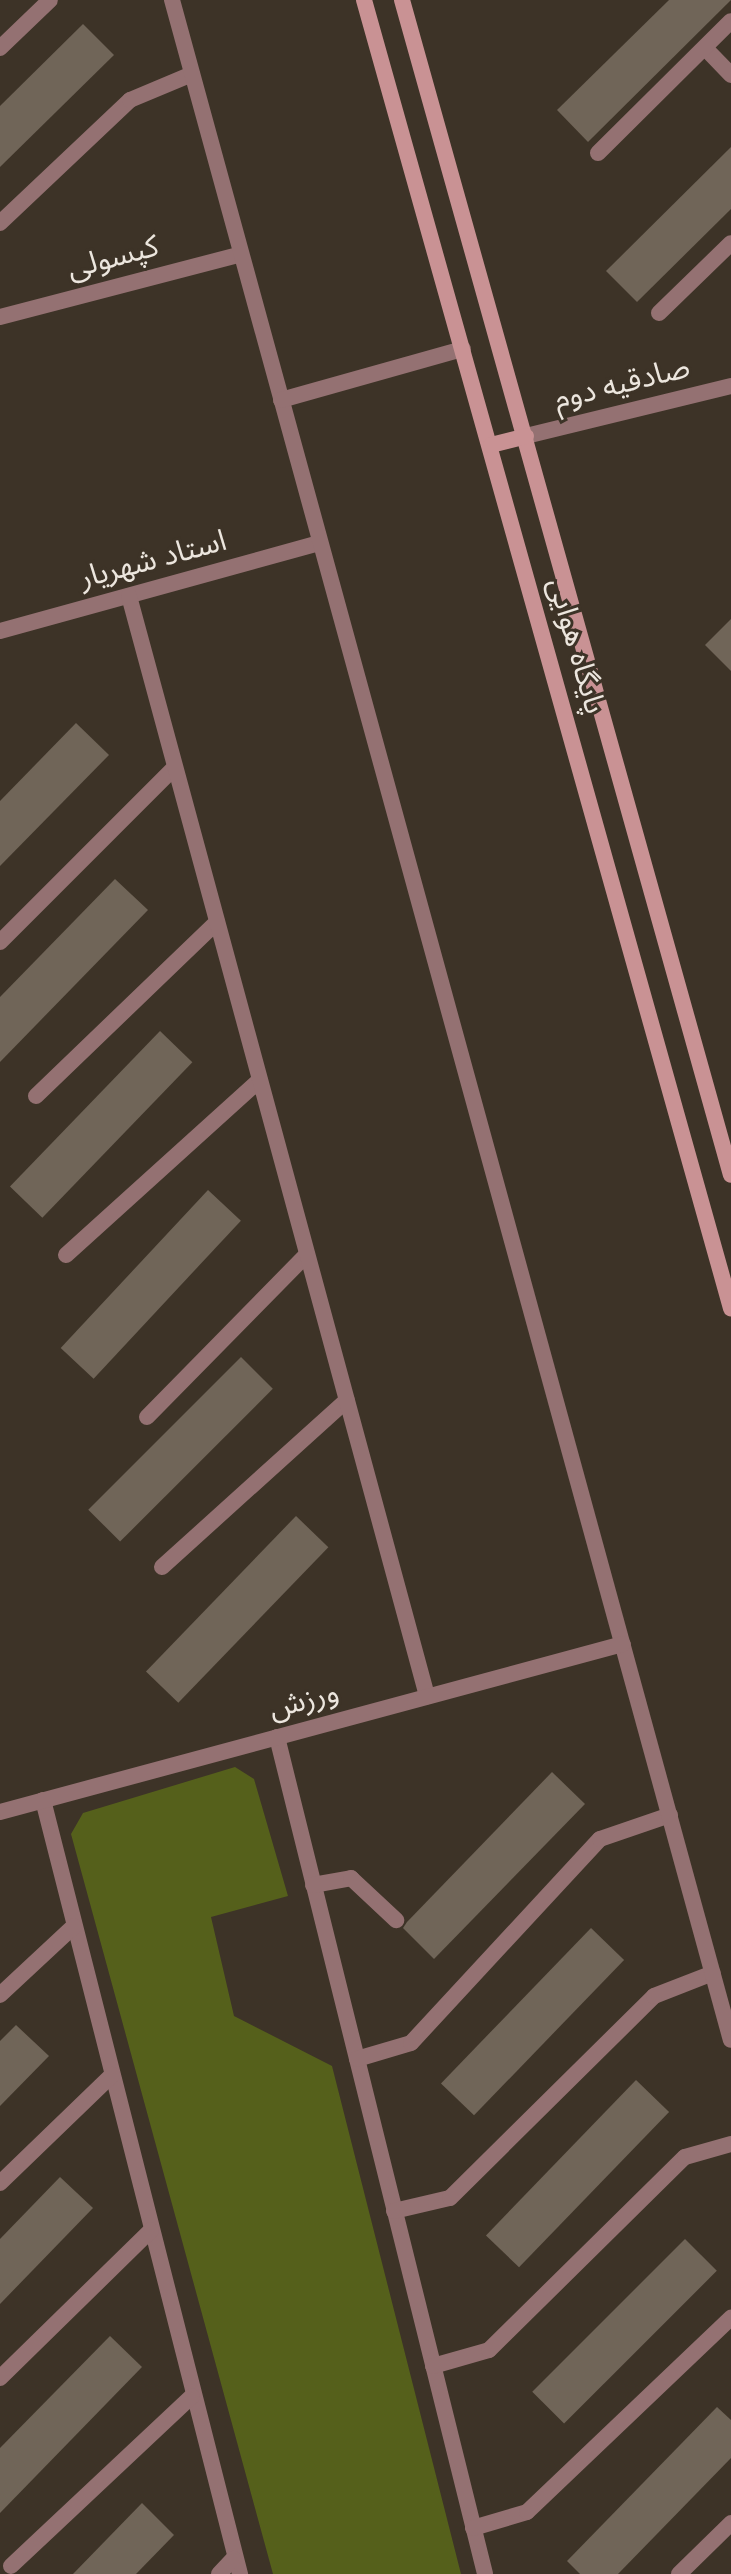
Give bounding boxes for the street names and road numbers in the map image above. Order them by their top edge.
street label: کپسولی [63,229,163,287]
street label: صادقیه دوم [550,350,694,418]
street label: استاد شهریار [76,523,230,597]
street label: پایگاه هوایی [539,574,613,718]
street label: ورزش [265,1674,343,1728]

